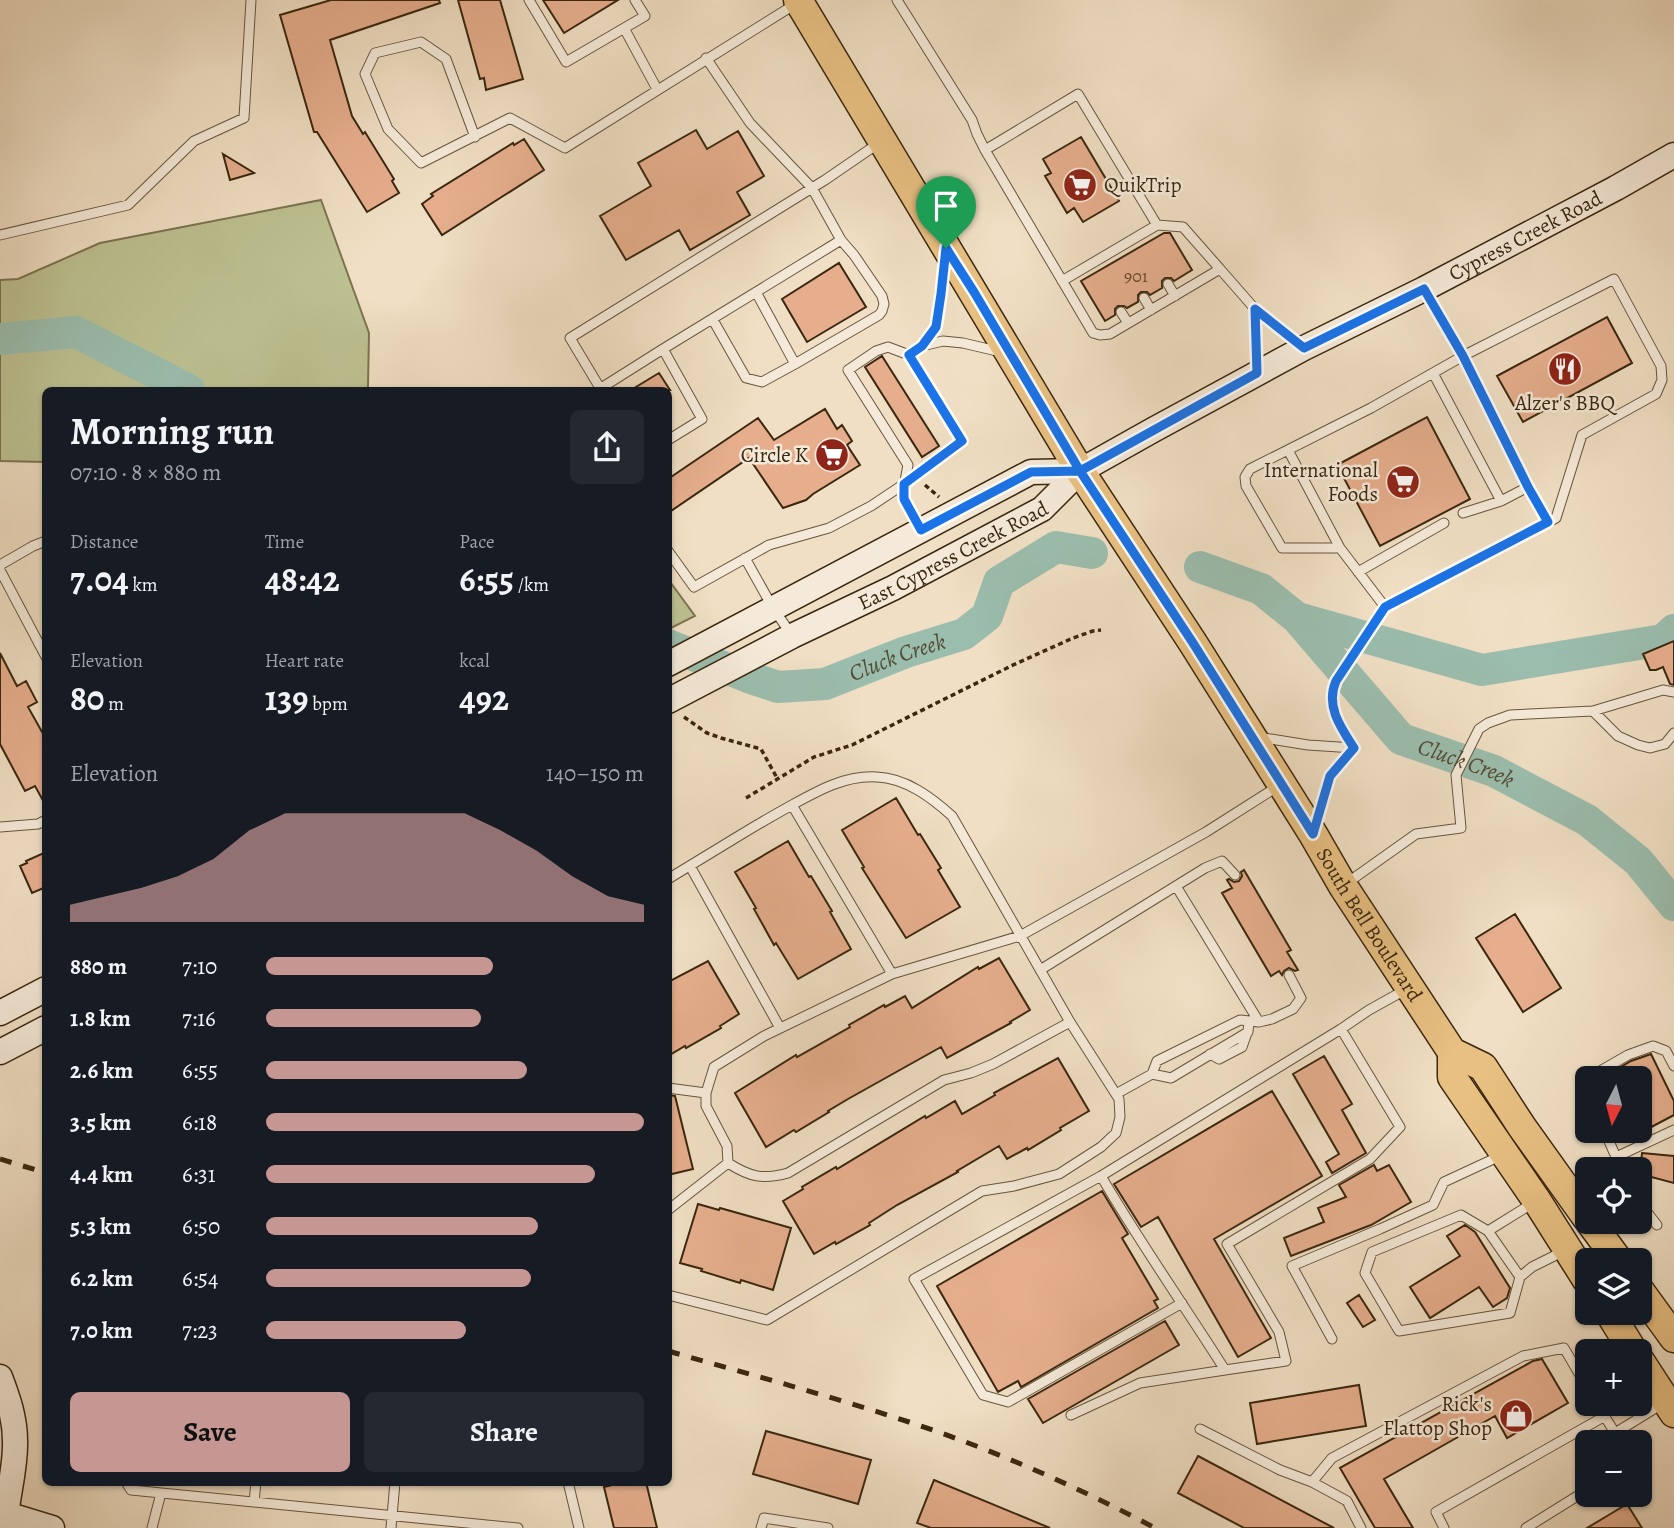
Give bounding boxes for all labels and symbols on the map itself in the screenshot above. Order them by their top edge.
supermarket icon: QuikTrip [1061,166,1099,204]
place label: QuikTrip [1104,171,1182,199]
pin [916,176,976,248]
street label: Cypress Creek Road [1444,184,1608,288]
house number: 901 [1124,264,1148,288]
restaurant icon: Alzer's BBQ [1546,350,1584,388]
place label: Alzer's BBQ [1514,389,1617,417]
supermarket icon: Circle K [813,436,851,474]
place label: Circle K [741,441,808,469]
place label: International Foods [1264,456,1378,508]
supermarket icon: International Foods [1384,463,1422,501]
street label: East Cypress Creek Road [853,494,1054,617]
water label: Cluck Creek [844,626,949,689]
water label: Cluck Creek [1414,731,1520,795]
street label: South Bell Boulevard [1310,842,1429,1008]
north arrow [1575,1066,1652,1143]
place label: Rick's Flattop Shop [1383,1390,1492,1442]
shop icon: Rick's Flattop Shop [1497,1397,1535,1435]

